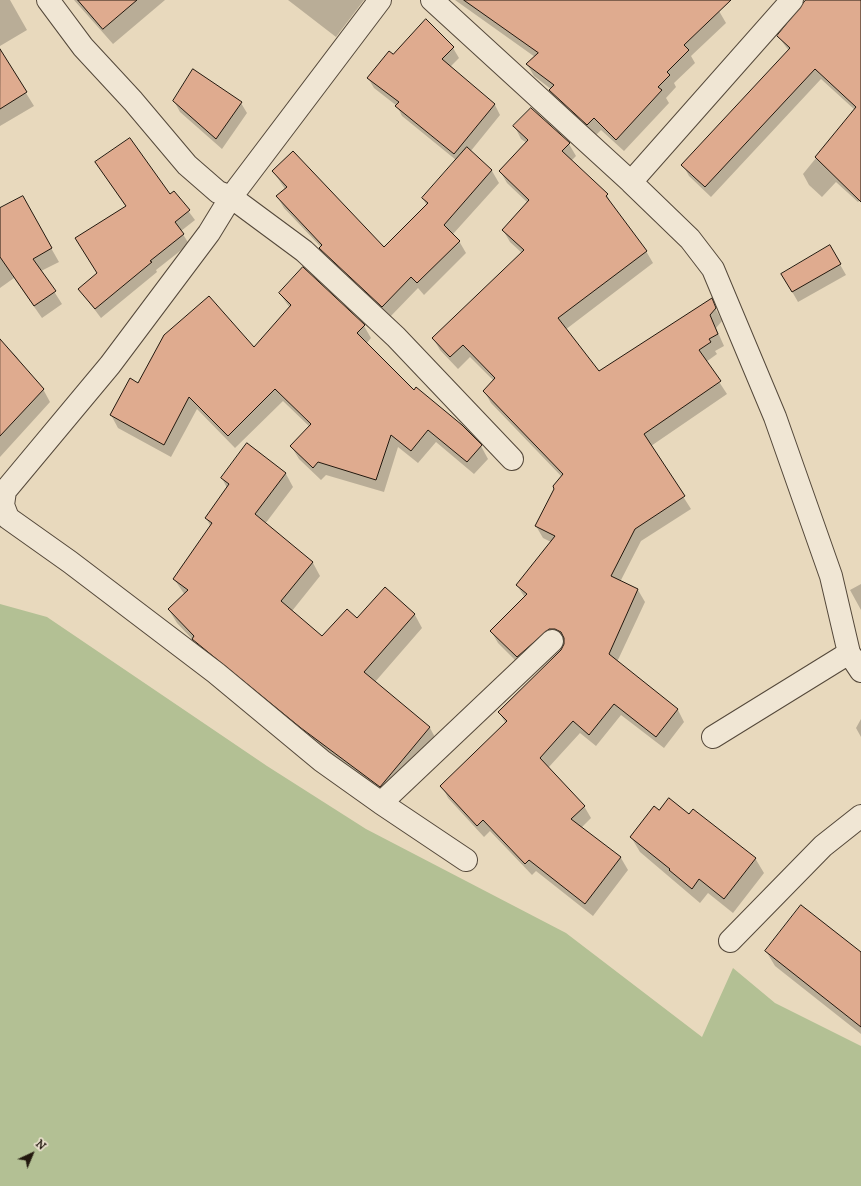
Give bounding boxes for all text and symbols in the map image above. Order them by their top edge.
north arrow [12,1134,52,1174]
text: N [32,1137,48,1154]

